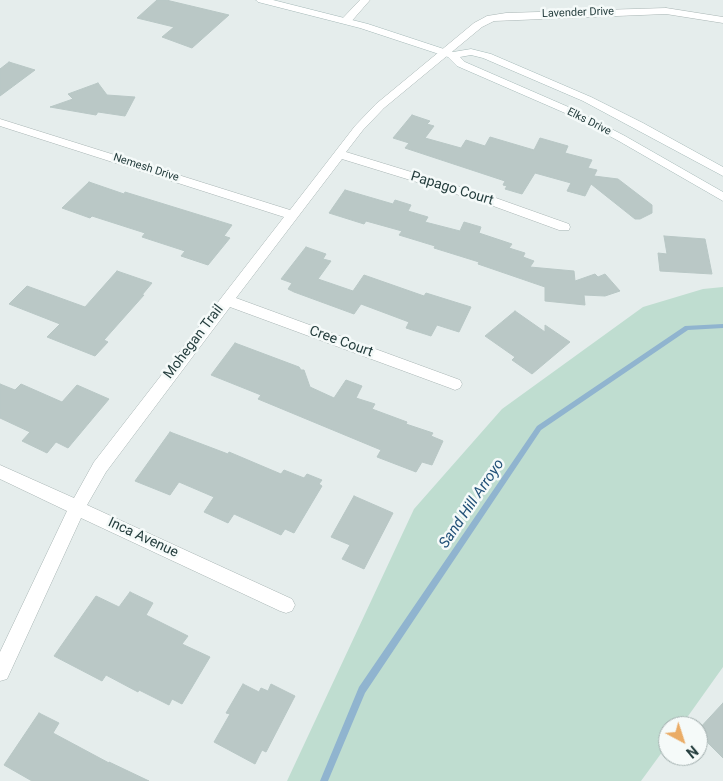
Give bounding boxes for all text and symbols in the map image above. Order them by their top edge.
street label: Lavender Drive [542,5,614,21]
street label: Elks Drive [565,105,613,139]
street label: Nemesh Drive [111,151,181,185]
street label: Papago Court [409,168,495,210]
street label: Mohegan Trail [161,302,227,382]
street label: Cree Court [307,323,375,361]
water label: Sand Hill Arroyo [436,456,508,552]
street label: Inca Avenue [105,514,181,562]
north arrow [658,716,708,766]
text: N [683,742,701,761]

